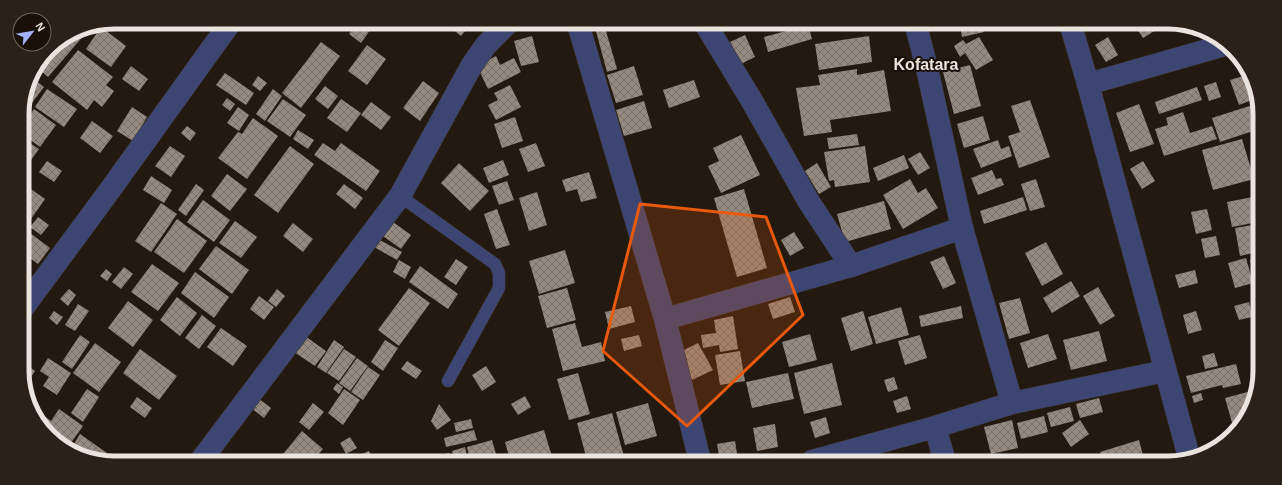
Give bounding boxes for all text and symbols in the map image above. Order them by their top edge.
north arrow [12,12,52,52]
text: N [33,20,48,33]
district label: Kofatara [894,56,959,73]

